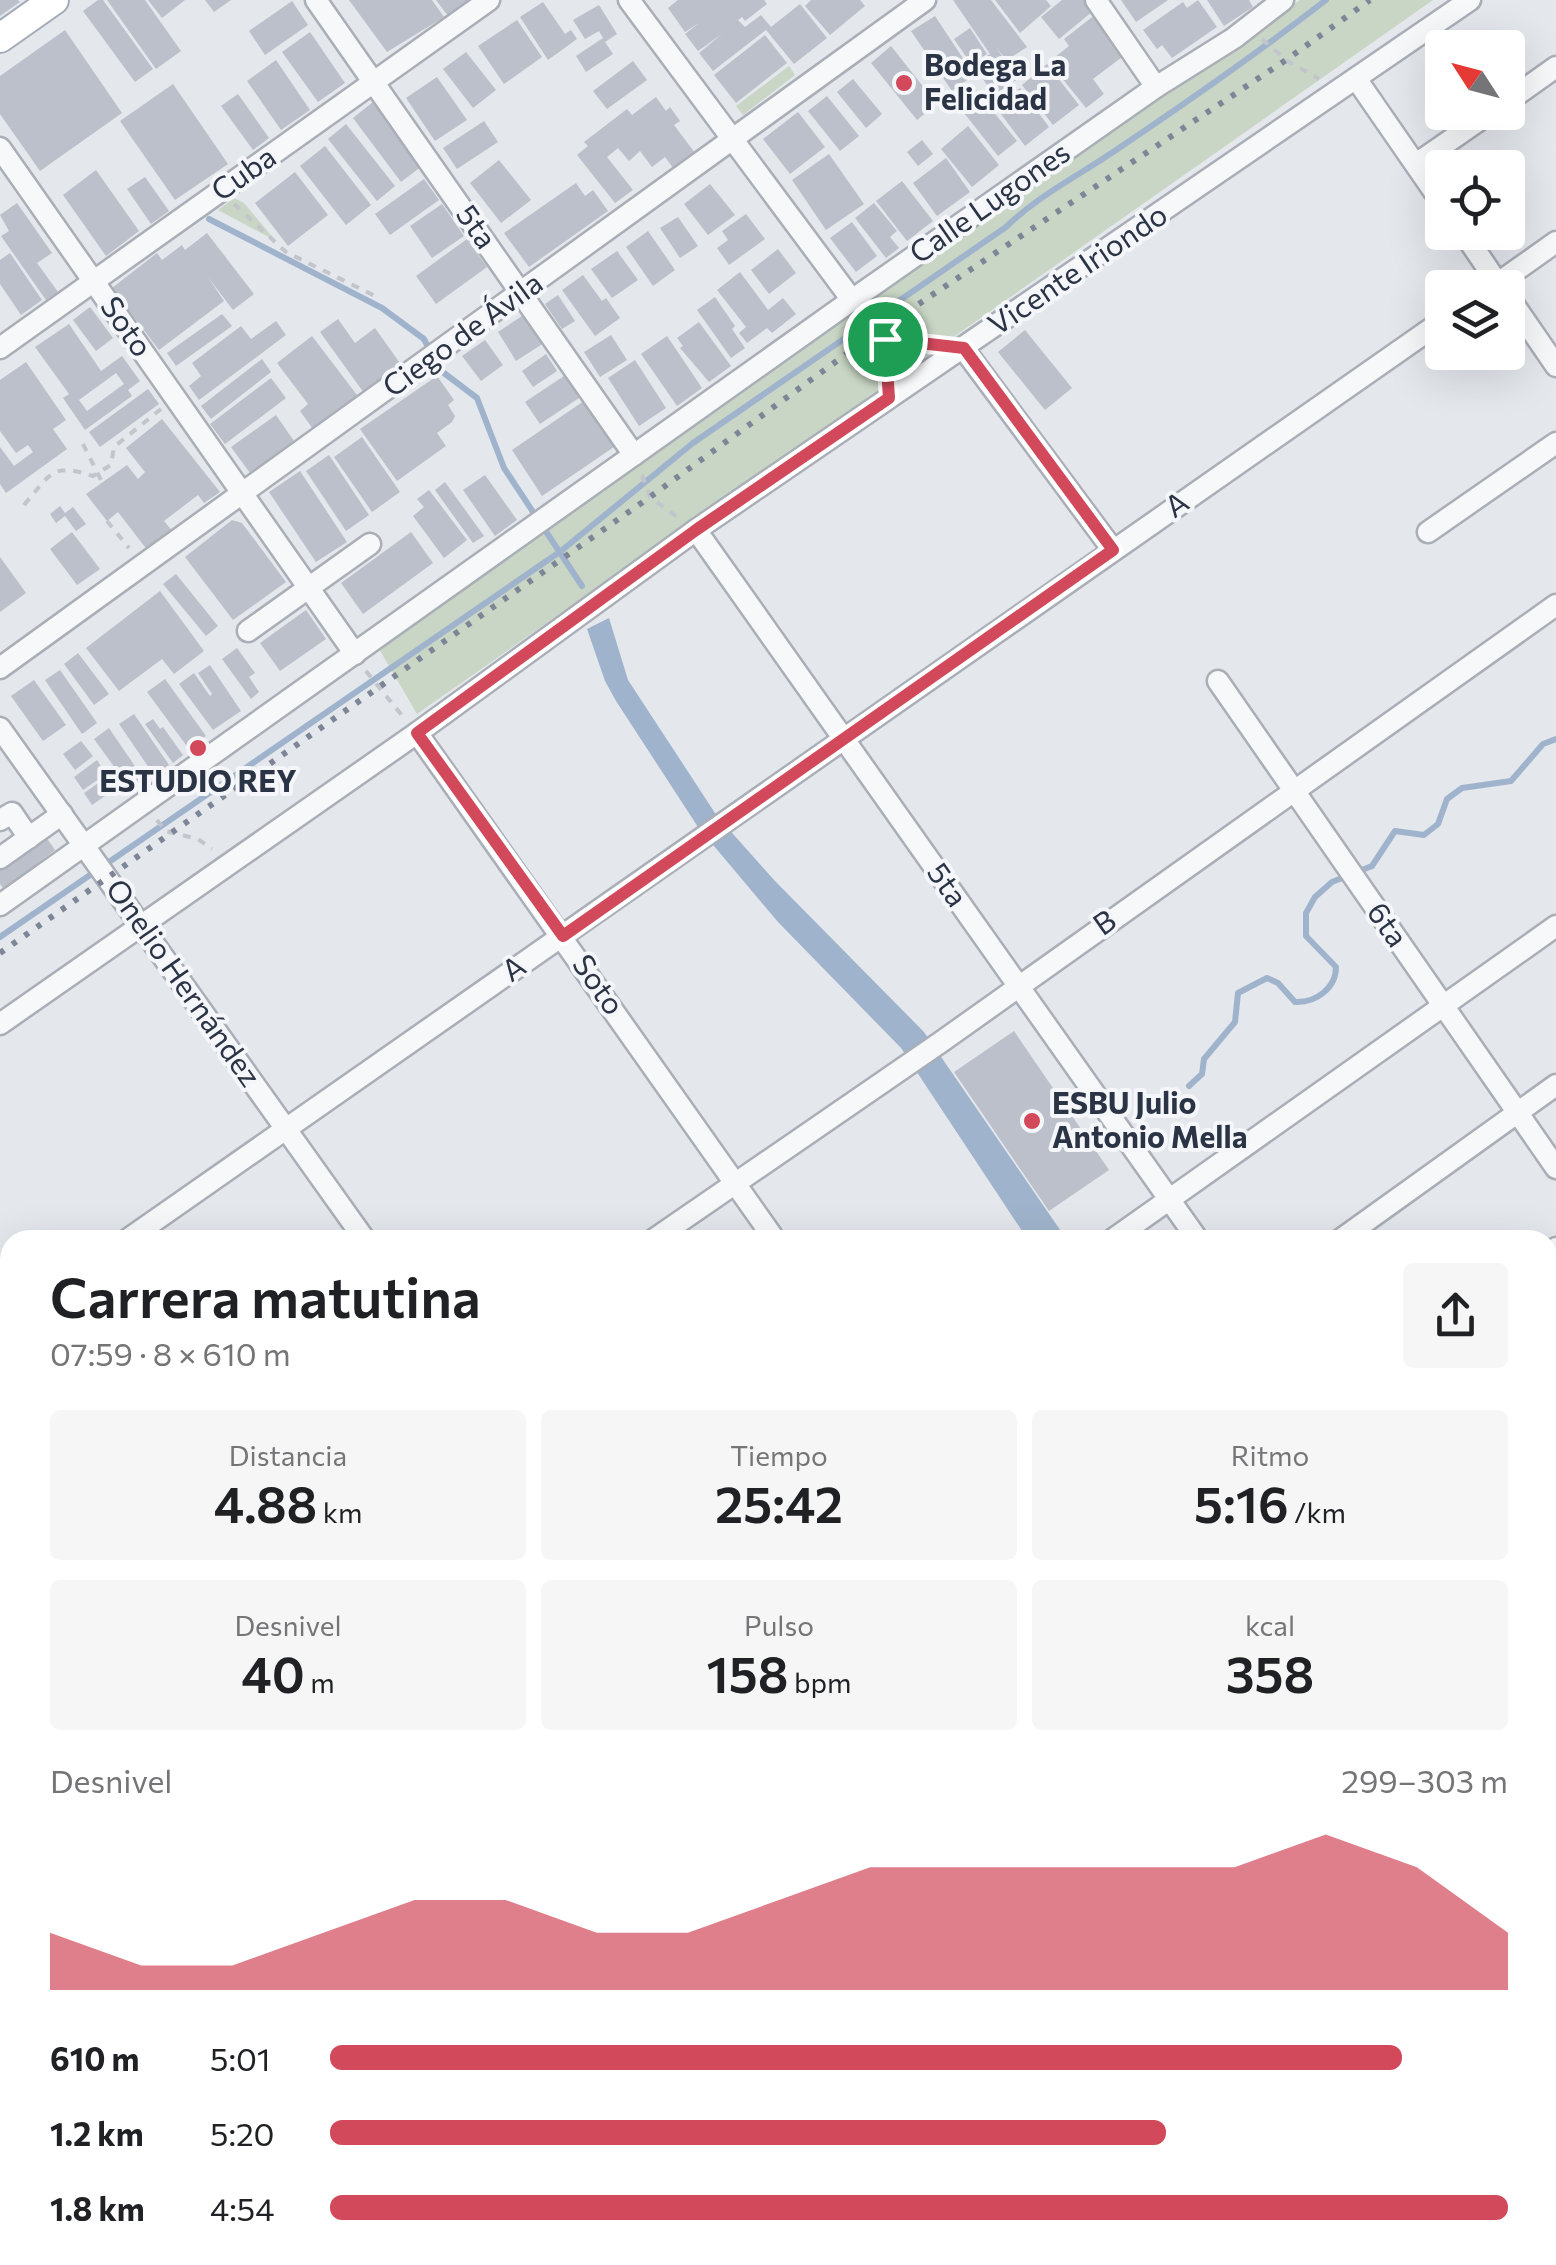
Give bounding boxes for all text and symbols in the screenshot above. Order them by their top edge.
north arrow [1425,30,1525,130]
map controls [1425,30,1525,370]
place label: Bodega La Felicidad [924,45,1066,116]
marker: Bodega La Felicidad [893,72,915,94]
street label: Calle Lugones [901,132,1076,270]
street label: Cuba [203,137,282,207]
button: locate [1425,150,1525,250]
street label: Vicente Iriondo [980,194,1173,341]
street label: 5ta [450,196,506,255]
street label: Ciego de Ávila [374,263,549,403]
button: layers [1425,270,1525,370]
street label: Soto [94,288,162,363]
pin [843,297,928,382]
icon: arrive [858,312,913,367]
street label: A [1156,482,1195,524]
marker: ESTUDIO REY [187,737,209,759]
place label: ESTUDIO REY [99,761,297,798]
street label: 5ta [921,854,977,913]
street label: Onelio Hernández [100,871,270,1092]
street label: 6ta [1361,894,1417,953]
street label: B [1085,900,1122,942]
street label: A [493,946,532,988]
street label: Soto [566,946,634,1021]
place label: ESBU Julio Antonio Mella [1052,1083,1247,1154]
marker: ESBU Julio Antonio Mella [1021,1110,1043,1132]
text: Carrera matutina [50,1262,481,1329]
button: share [1403,1263,1508,1368]
text: 07:59 · 8 × 610 m [50,1333,291,1373]
text: Distancia [229,1438,347,1472]
text: Tiempo [730,1438,828,1472]
text: Ritmo [1231,1438,1309,1472]
text: 4.88 [214,1472,317,1533]
text: 25:42 [715,1472,843,1533]
text: 5:16 [1194,1472,1289,1533]
text: km [317,1495,362,1529]
text: /km [1289,1495,1346,1529]
text: Desnivel [234,1608,342,1642]
text: Pulso [744,1608,814,1642]
text: kcal [1245,1608,1295,1642]
text: 40 [241,1642,305,1703]
text: 158 [707,1642,789,1703]
text: 358 [1226,1642,1314,1703]
text: m [305,1665,335,1699]
text: bpm [789,1665,851,1699]
text: Desnivel [50,1760,172,1800]
text: 299–303 m [1341,1760,1508,1800]
text: 610 m [50,2038,140,2078]
text: 5:01 [210,2038,271,2078]
text: 1.2 km [50,2113,144,2153]
text: 5:20 [210,2113,274,2153]
text: 1.8 km [50,2188,145,2228]
text: 4:54 [210,2188,274,2228]

